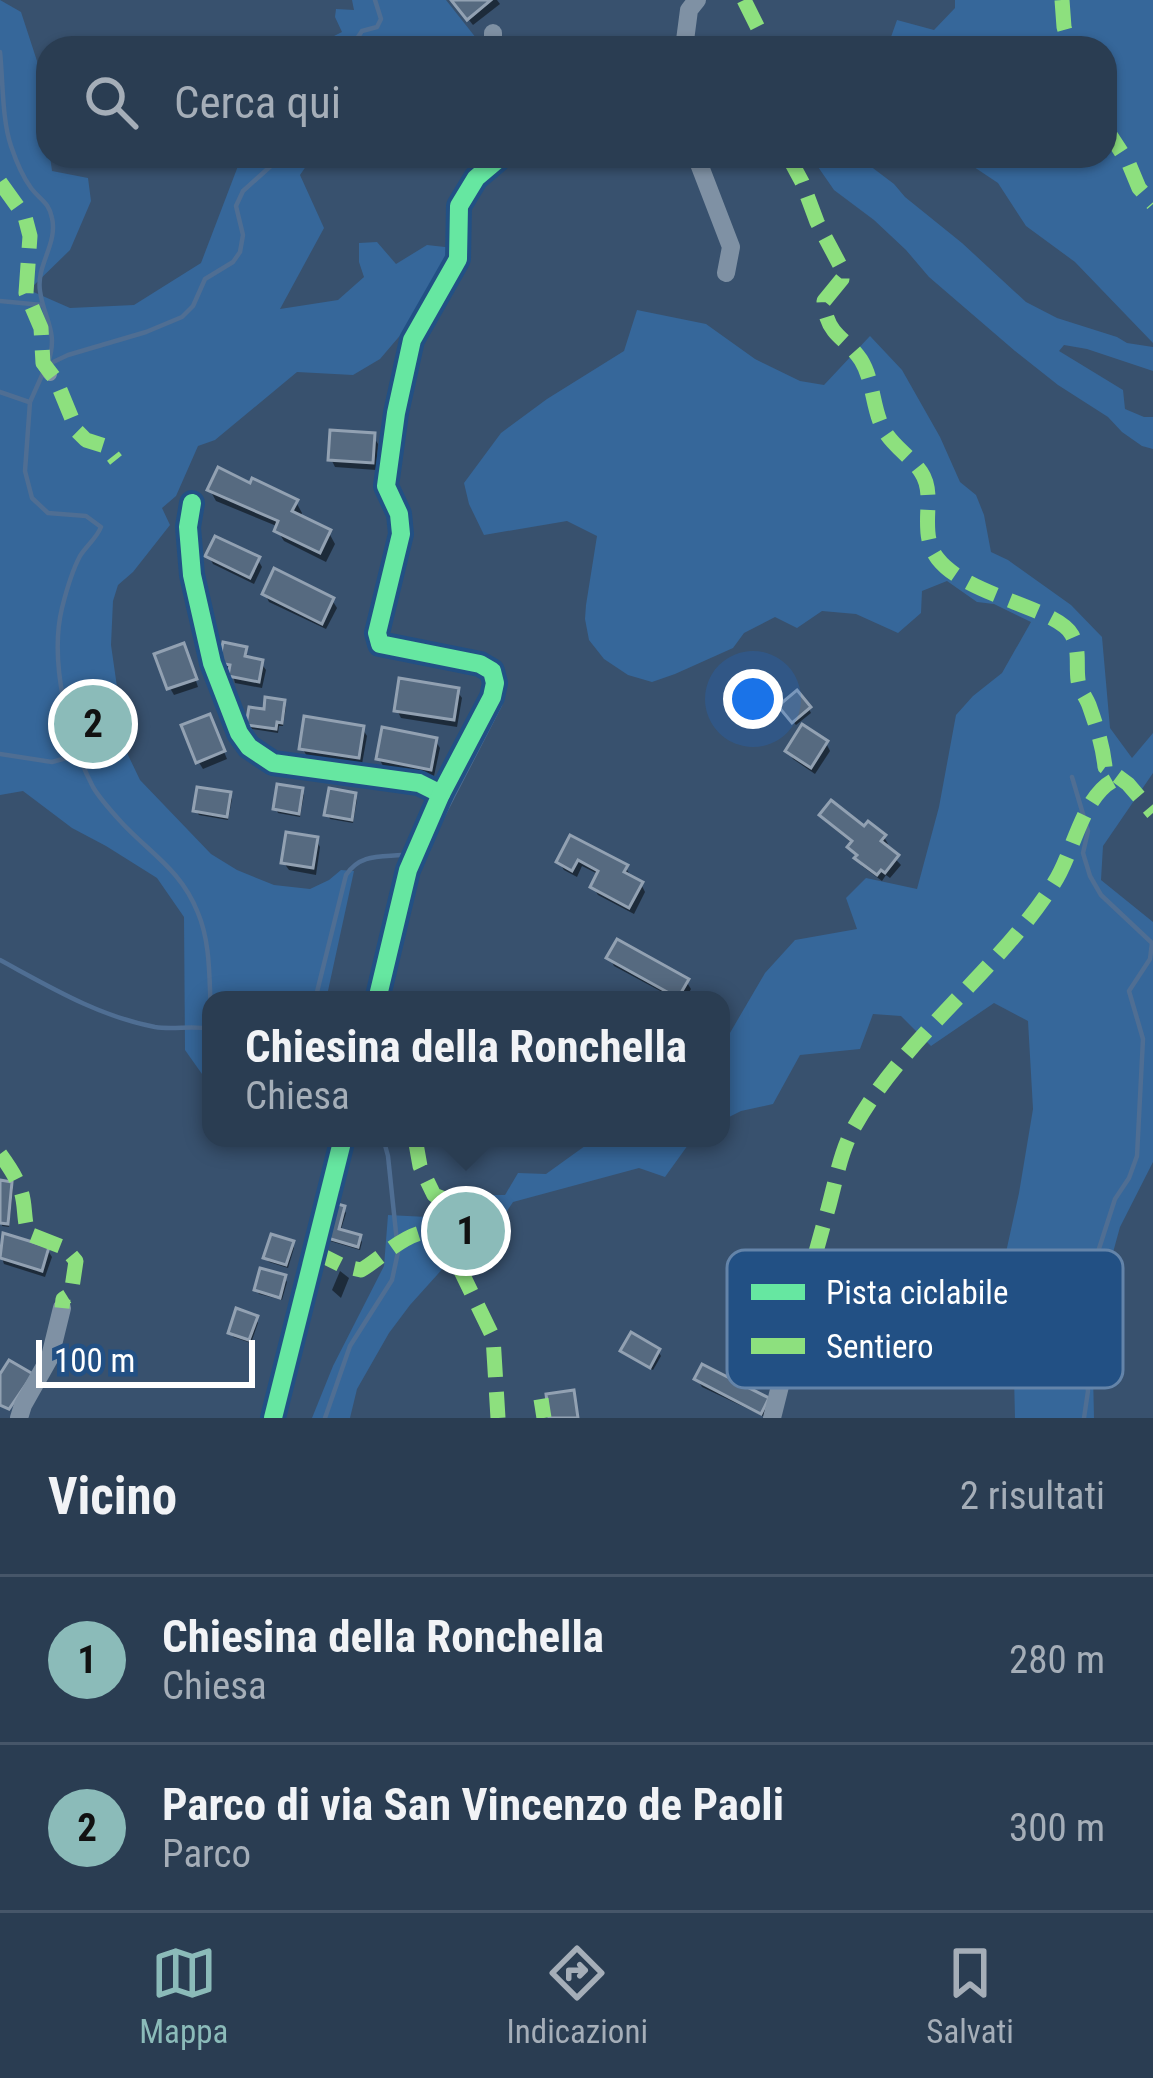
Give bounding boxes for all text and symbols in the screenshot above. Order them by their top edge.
search box [36,36,1117,168]
icon: search [78,69,144,135]
text: Cerca qui [174,76,341,129]
your location [723,669,783,729]
pin: 2 [54,679,132,769]
popup [202,991,730,1147]
text: Chiesina della Ronchella [245,1020,687,1073]
text: Chiesa [245,1073,350,1119]
pin: 1 [427,1186,505,1276]
legend [727,1250,1123,1388]
text: Pista ciclabile [826,1273,1008,1312]
text: Sentiero [826,1327,934,1366]
scale bar [36,1334,255,1387]
text: 100 m [54,1341,135,1380]
text: Vicino [48,1467,177,1526]
text: 2 risultati [960,1473,1105,1519]
text: Chiesina della Ronchella [162,1610,604,1663]
text: 1 [77,1637,97,1683]
text: 280 m [1009,1637,1105,1683]
text: Chiesa [162,1663,267,1709]
text: Parco di via San Vincenzo de Paoli [162,1778,784,1831]
text: 2 [77,1805,97,1851]
text: 300 m [1009,1805,1105,1851]
text: Parco [162,1831,251,1877]
tab: Mappa [139,1940,228,2051]
tab: Indicazioni [507,1940,648,2051]
tab: Salvati [926,1940,1014,2051]

